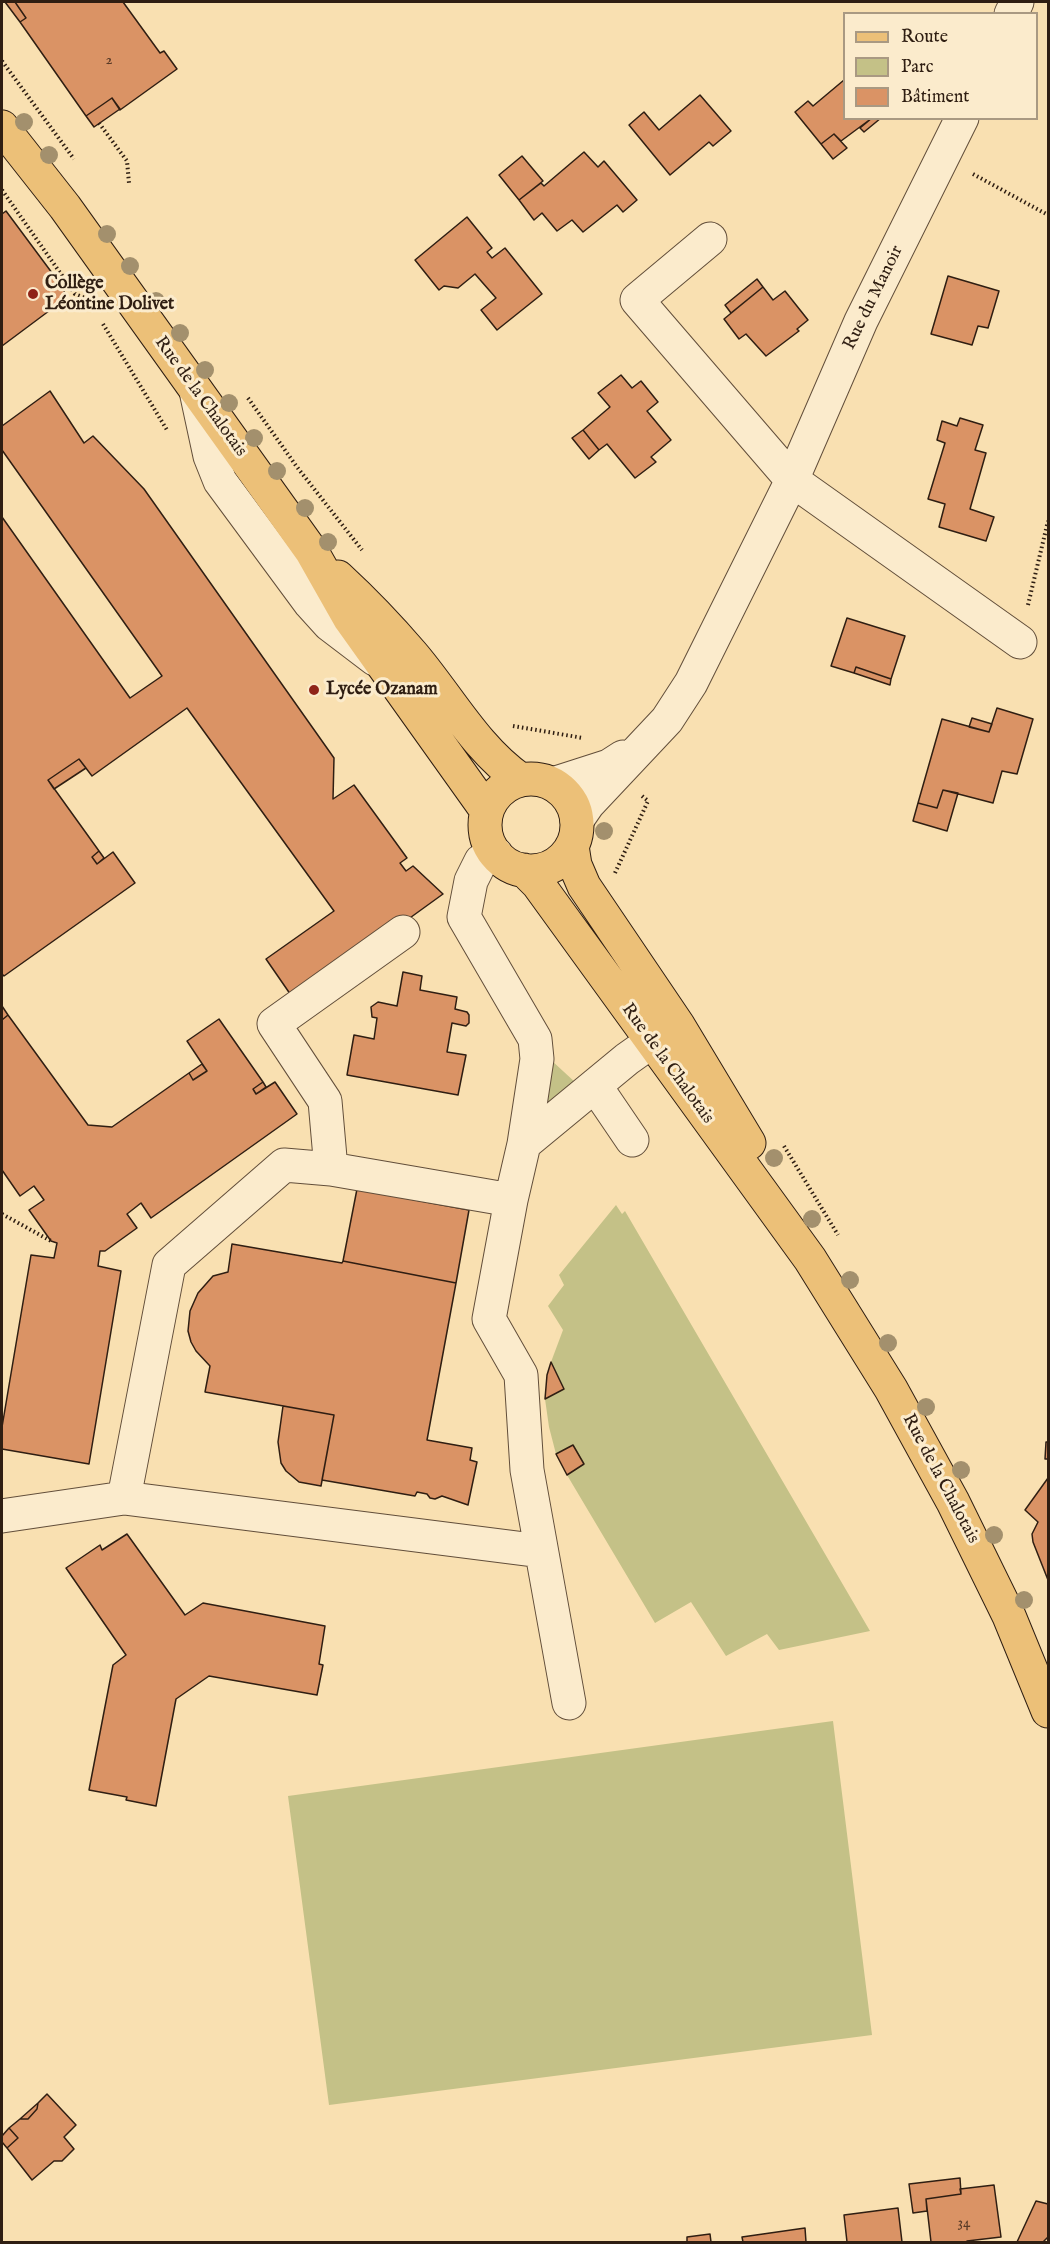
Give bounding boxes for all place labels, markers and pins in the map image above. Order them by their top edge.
place label: Collège Léontine Dolivet [45,273,174,316]
marker: Collège Léontine Dolivet [26,287,40,301]
place label: Lycée Ozanam [326,679,438,701]
marker: Lycée Ozanam [307,683,321,697]

